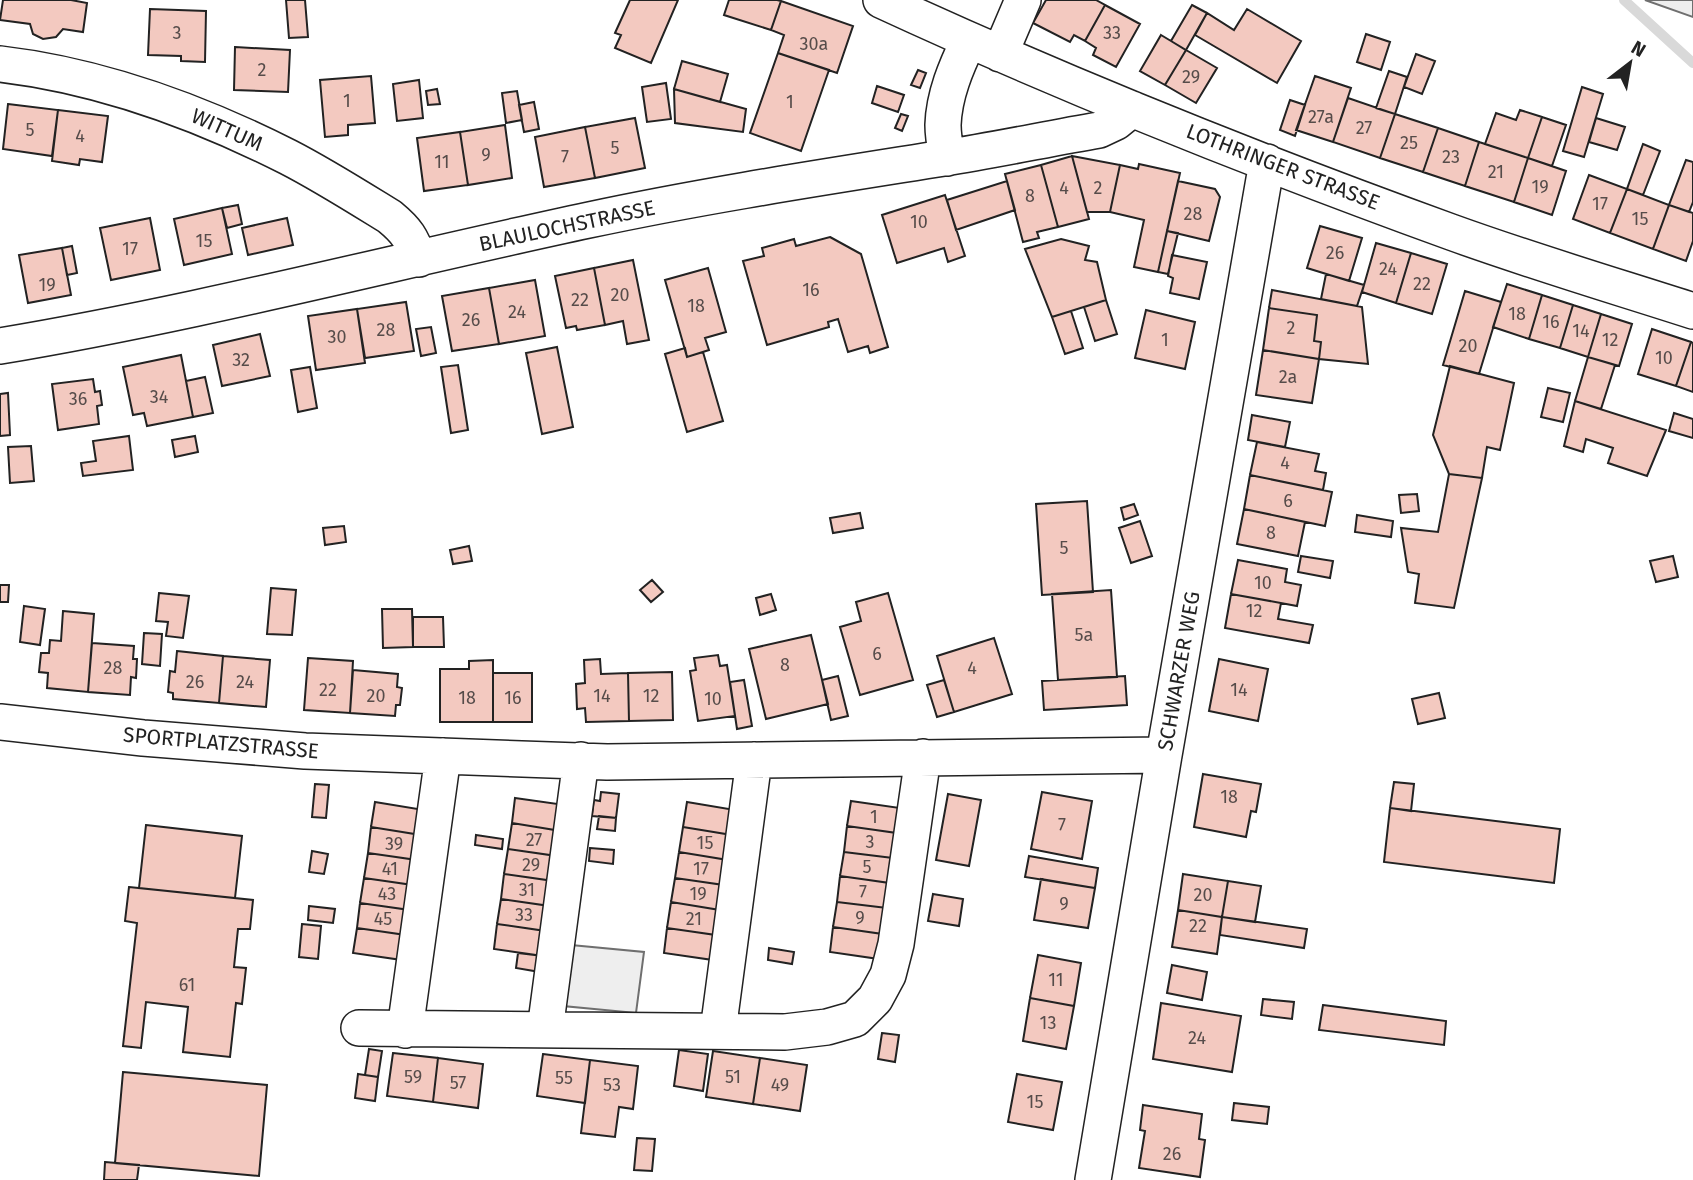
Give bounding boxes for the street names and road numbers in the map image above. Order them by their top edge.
street label: WITTUM [187,103,267,157]
street label: LOTHRINGER STRASSE [1183,118,1383,216]
street label: BLAULOCHSTRASSE [477,195,657,257]
street label: SCHWARZER WEG [1152,589,1206,753]
street label: SPORTPLATZSTRASSE [122,721,320,765]

